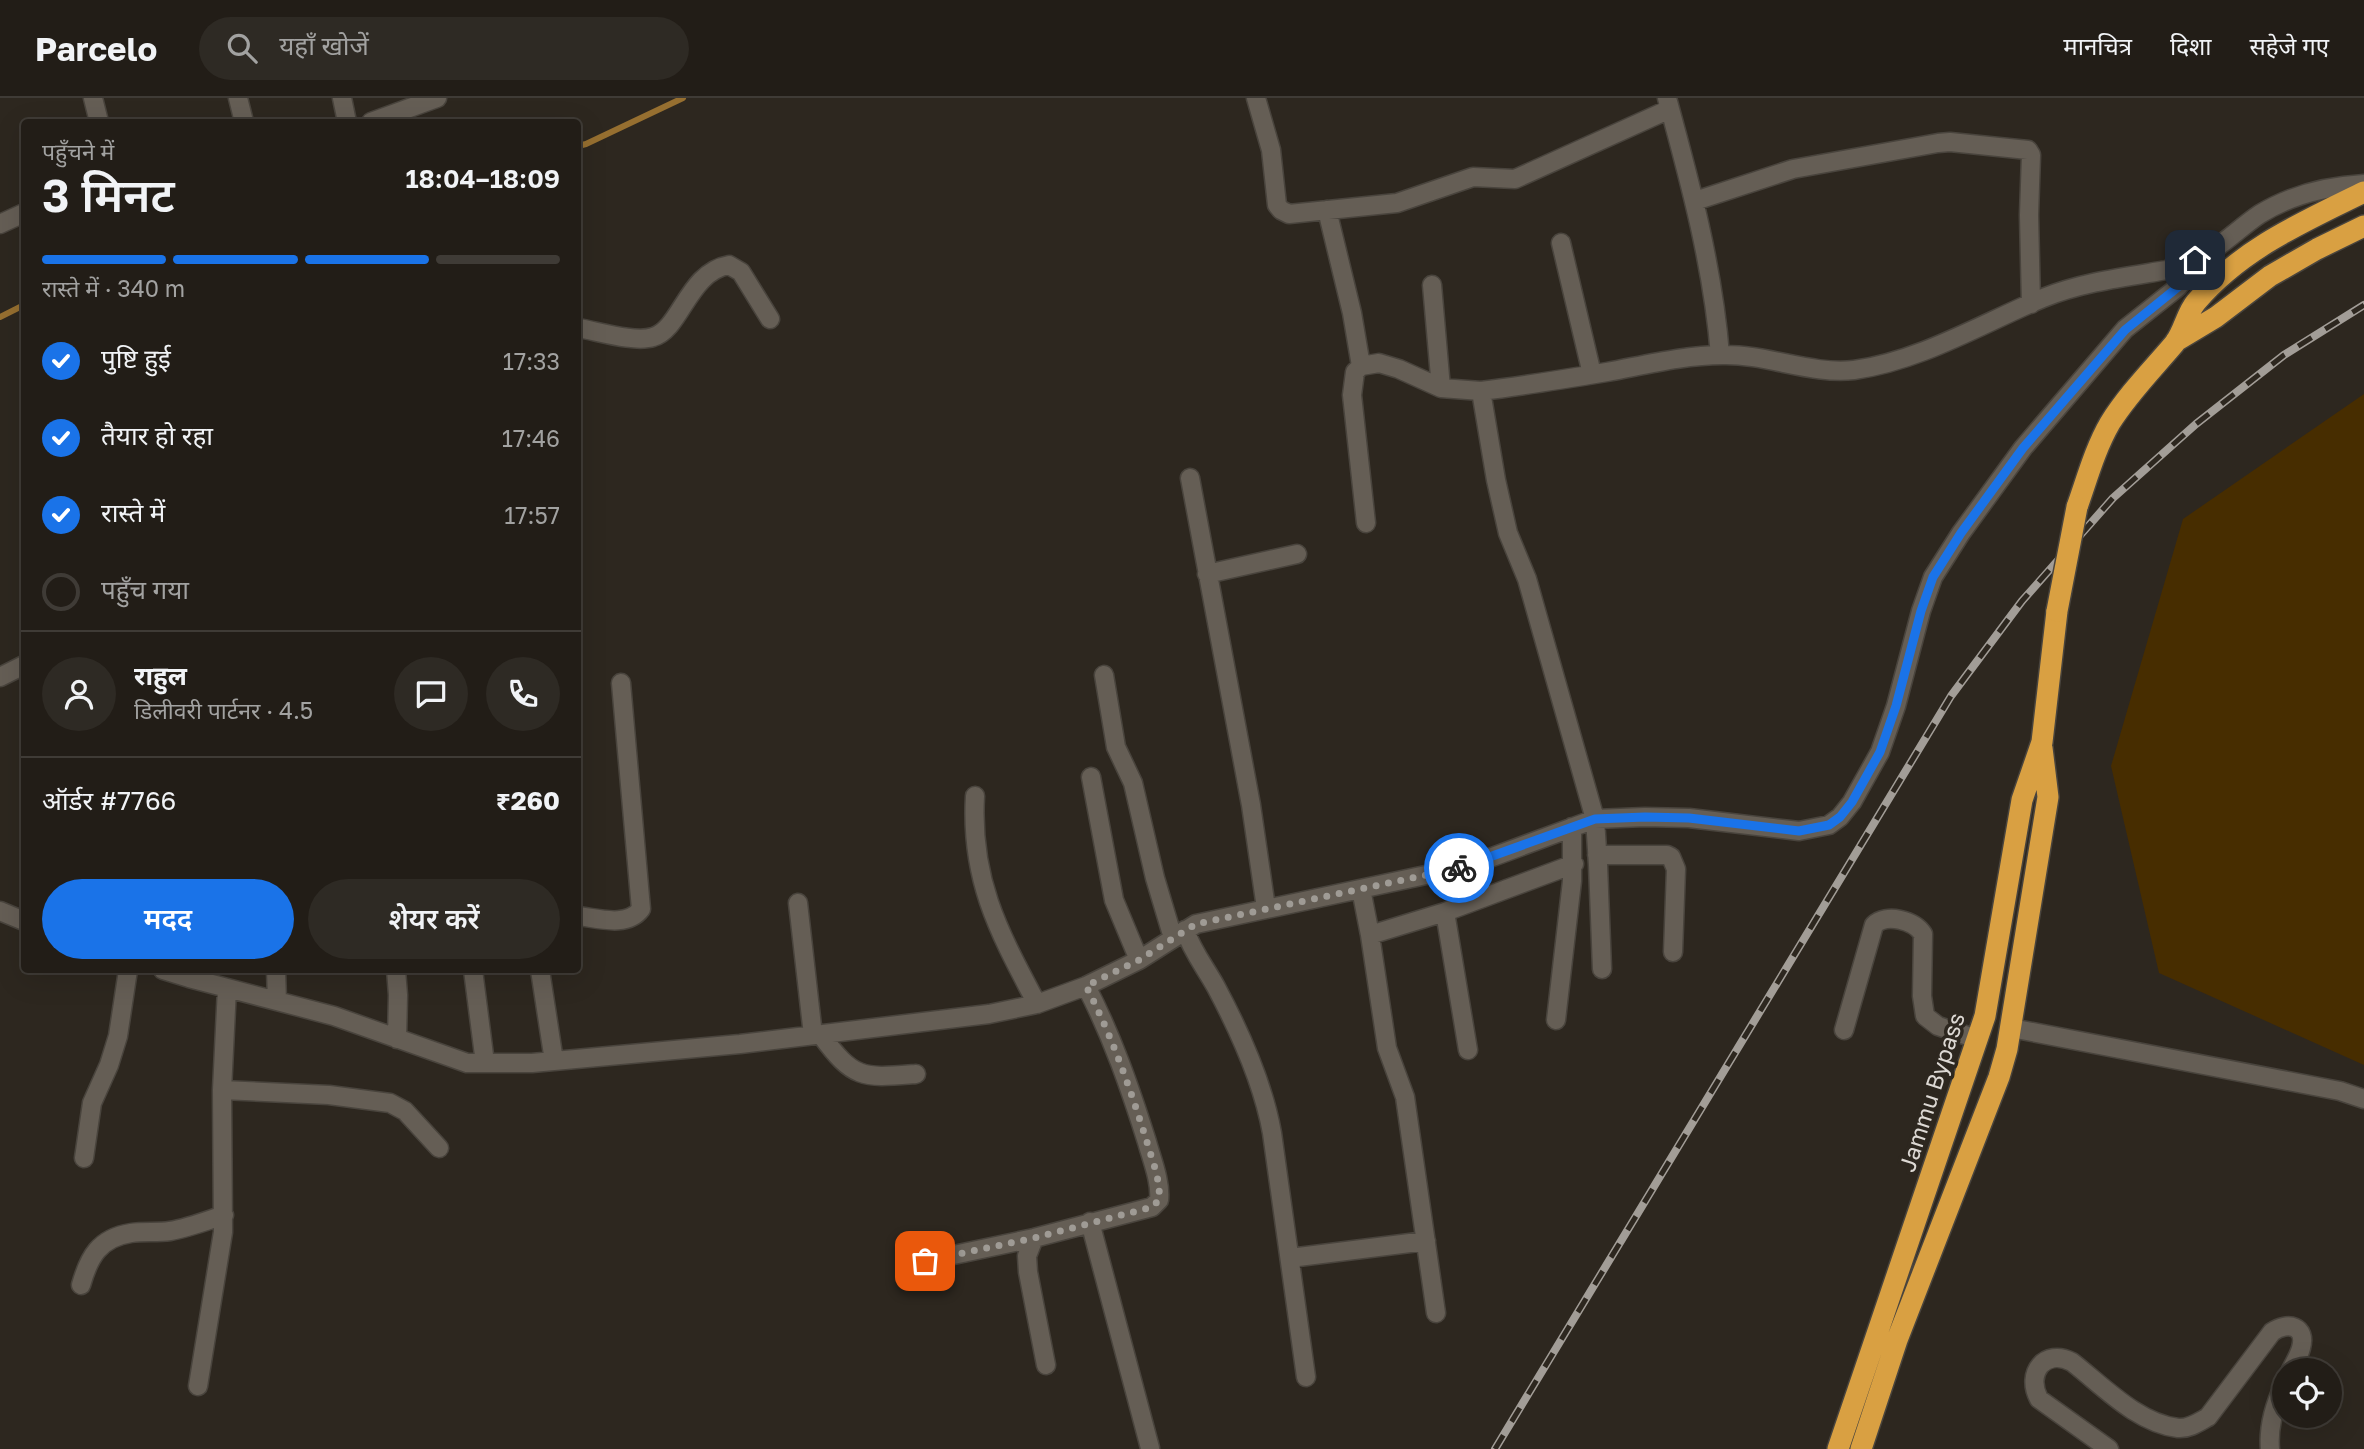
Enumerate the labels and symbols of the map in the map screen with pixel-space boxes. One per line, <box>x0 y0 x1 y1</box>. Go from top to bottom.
pin <box>2165 230 2225 290</box>
courier <box>1424 833 1494 903</box>
street label: Jammu Bypass <box>1892 1009 1970 1175</box>
pin <box>895 1231 955 1291</box>

